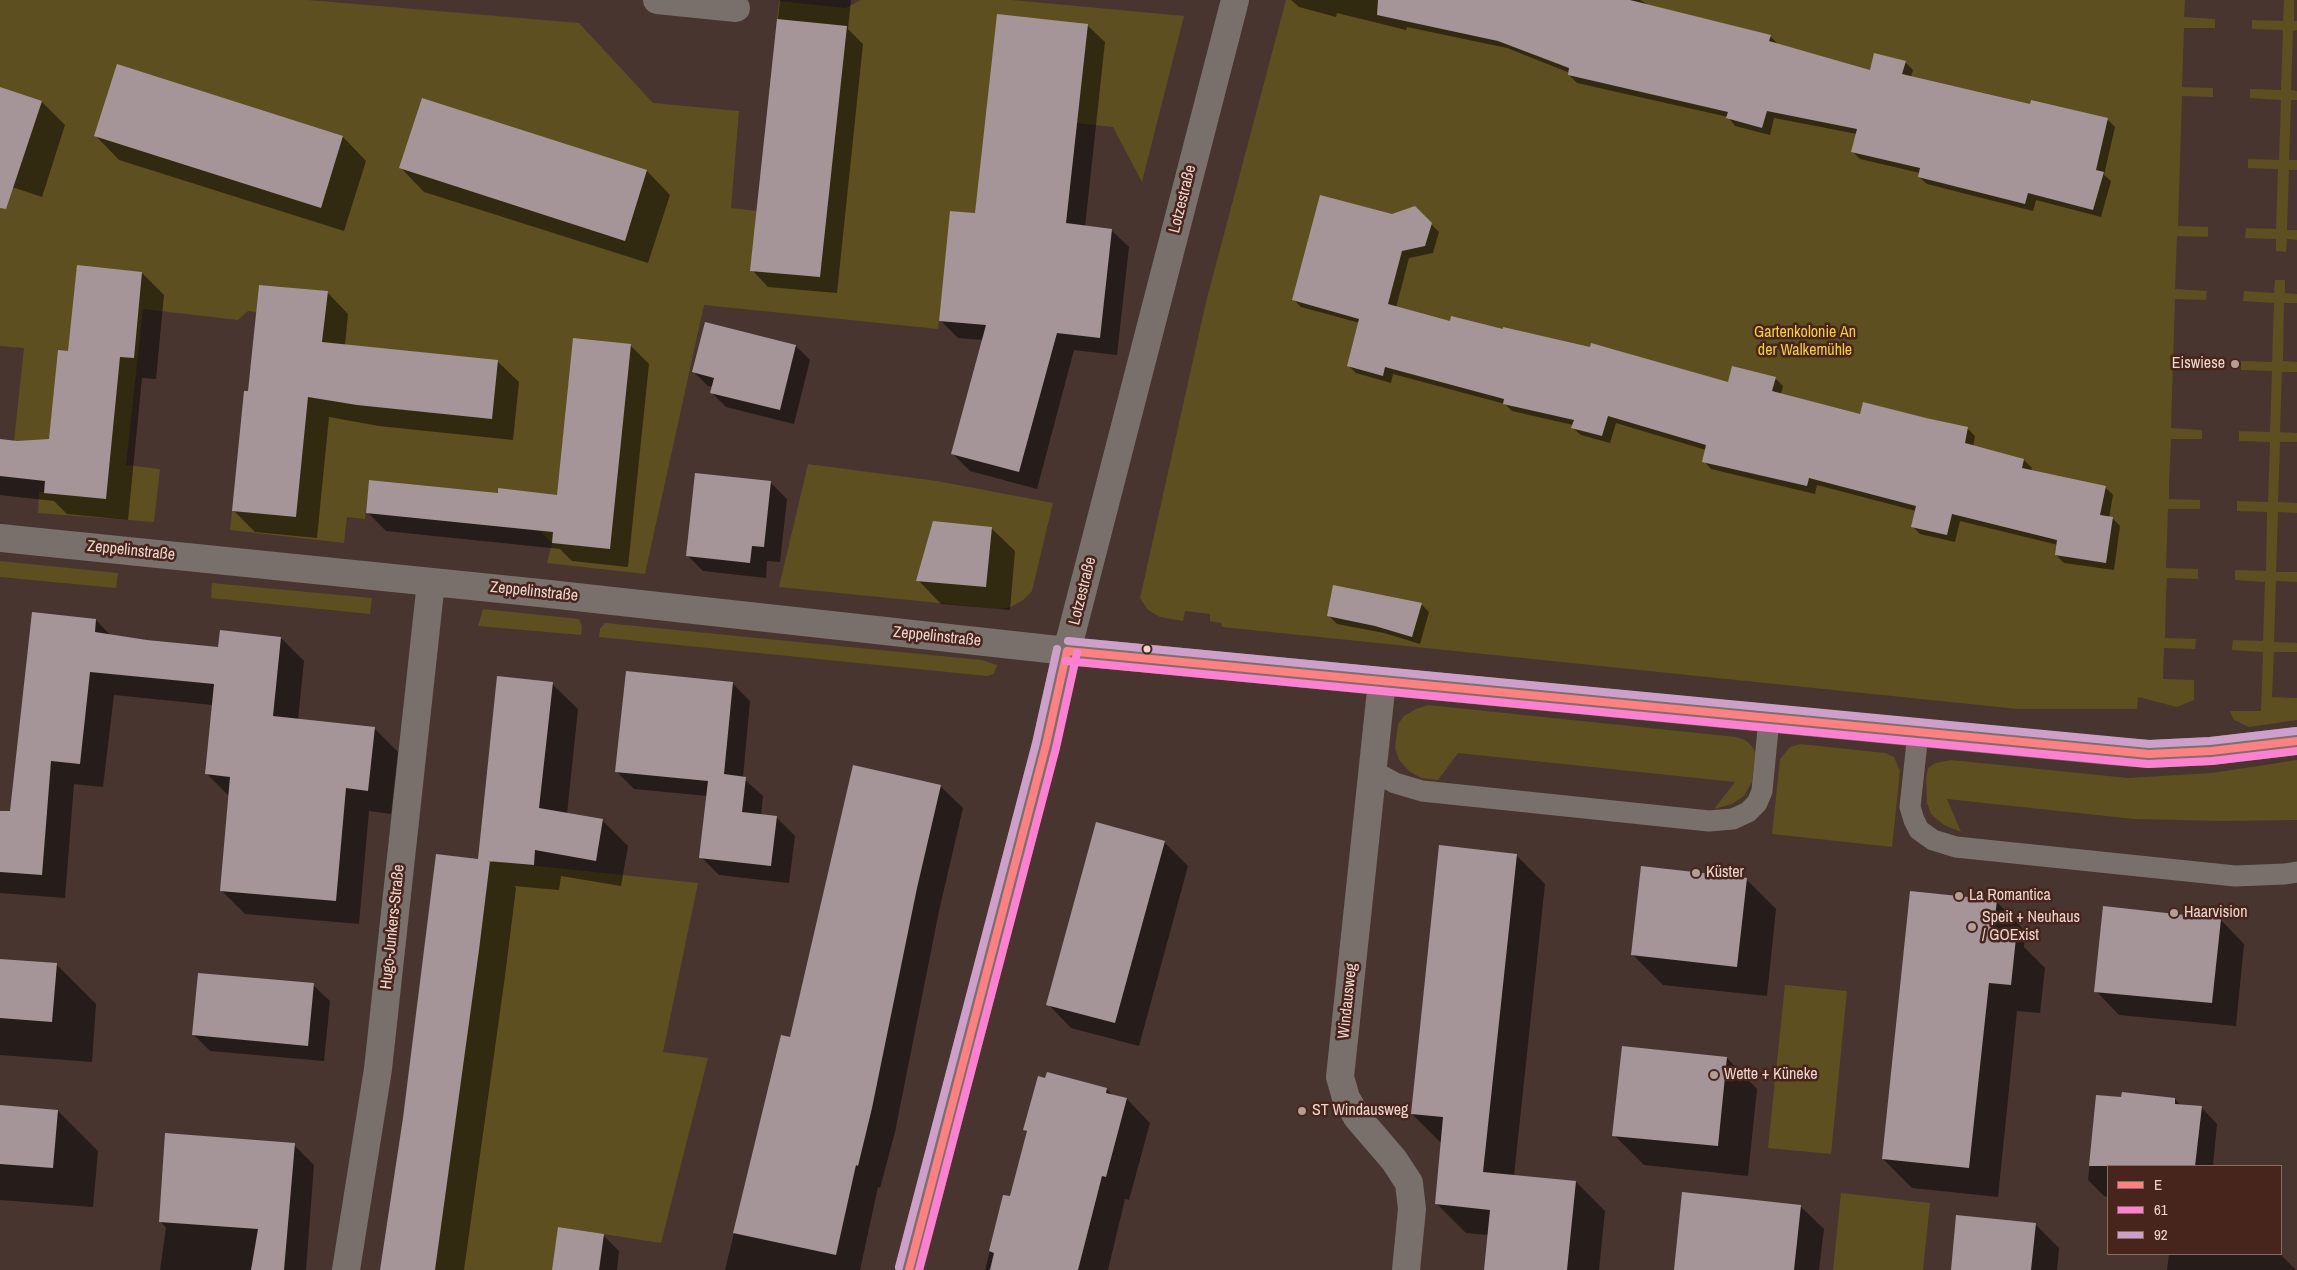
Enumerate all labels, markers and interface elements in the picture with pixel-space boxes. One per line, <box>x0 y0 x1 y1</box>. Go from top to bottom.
street label: Lotzestraße <box>1165 163 1201 235</box>
park label: Gartenkolonie An der Walkemühle <box>1754 323 1856 361</box>
place label: Eiswiese <box>2172 354 2225 374</box>
marker: Eiswiese <box>2229 358 2241 370</box>
street label: Zeppelinstraße <box>86 537 176 565</box>
street label: Lotzestraße <box>1065 555 1101 627</box>
street label: Zeppelinstraße <box>489 578 579 606</box>
street label: Zeppelinstraße <box>892 623 982 651</box>
unlabelled marker <box>1142 644 1152 654</box>
place label: Küster <box>1706 863 1744 883</box>
street label: Hugo-Junkers-Straße <box>377 864 409 990</box>
marker: Küster <box>1690 867 1702 879</box>
place label: La Romantica <box>1969 886 2051 906</box>
marker: La Romantica <box>1953 890 1965 902</box>
place label: Haarvision <box>2184 903 2247 923</box>
marker: Haarvision <box>2168 907 2180 919</box>
place label: Speit + Neuhaus / GOExist <box>1982 908 2080 946</box>
marker: Speit + Neuhaus / GOExist <box>1966 921 1978 933</box>
street label: Windausweg <box>1334 962 1362 1040</box>
place label: Wette + Küneke <box>1724 1065 1818 1085</box>
marker: Wette + Küneke <box>1708 1069 1720 1081</box>
place label: ST Windausweg <box>1312 1101 1408 1121</box>
marker: ST Windausweg <box>1296 1105 1308 1117</box>
legend <box>2107 1165 2282 1255</box>
text: E <box>2154 1174 2162 1195</box>
text: 61 <box>2154 1199 2168 1220</box>
text: 92 <box>2154 1224 2168 1245</box>

